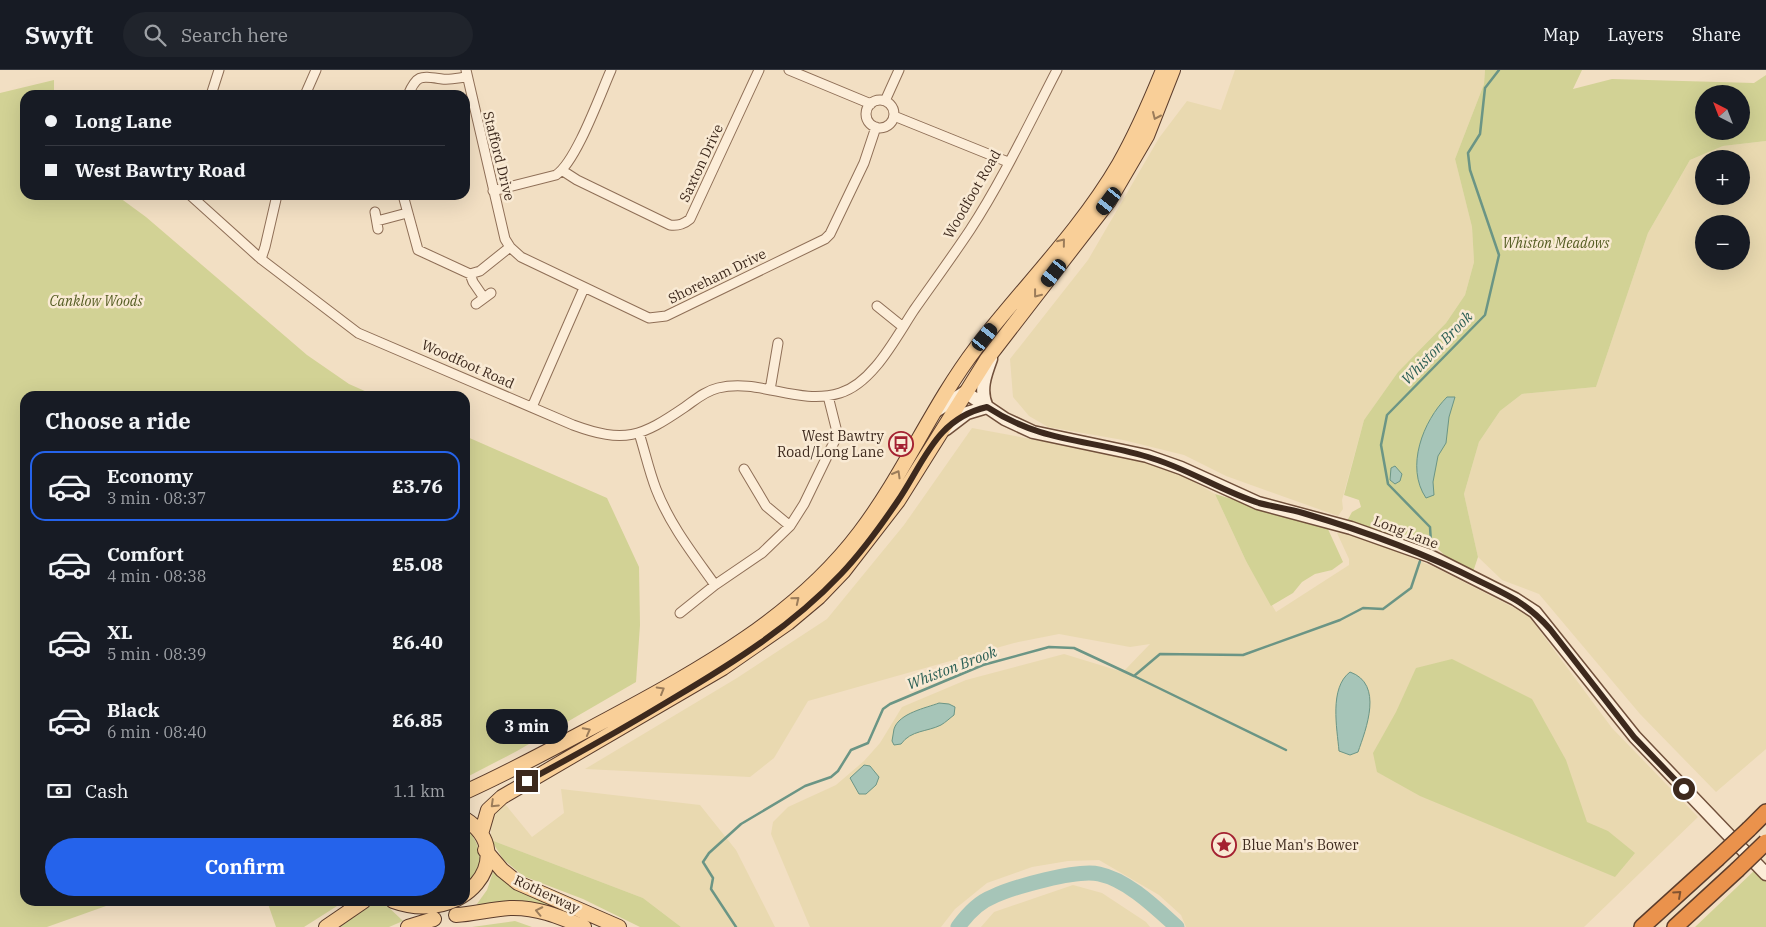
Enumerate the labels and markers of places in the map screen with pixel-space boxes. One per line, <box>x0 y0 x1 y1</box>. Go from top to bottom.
place label: West Bawtry Road/Long Lane <box>777 427 885 461</box>
bus stop icon: West Bawtry Road/Long Lane <box>888 431 914 457</box>
place icon: Blue Man's Bower <box>1211 832 1237 858</box>
place label: Blue Man's Bower <box>1242 836 1359 854</box>

